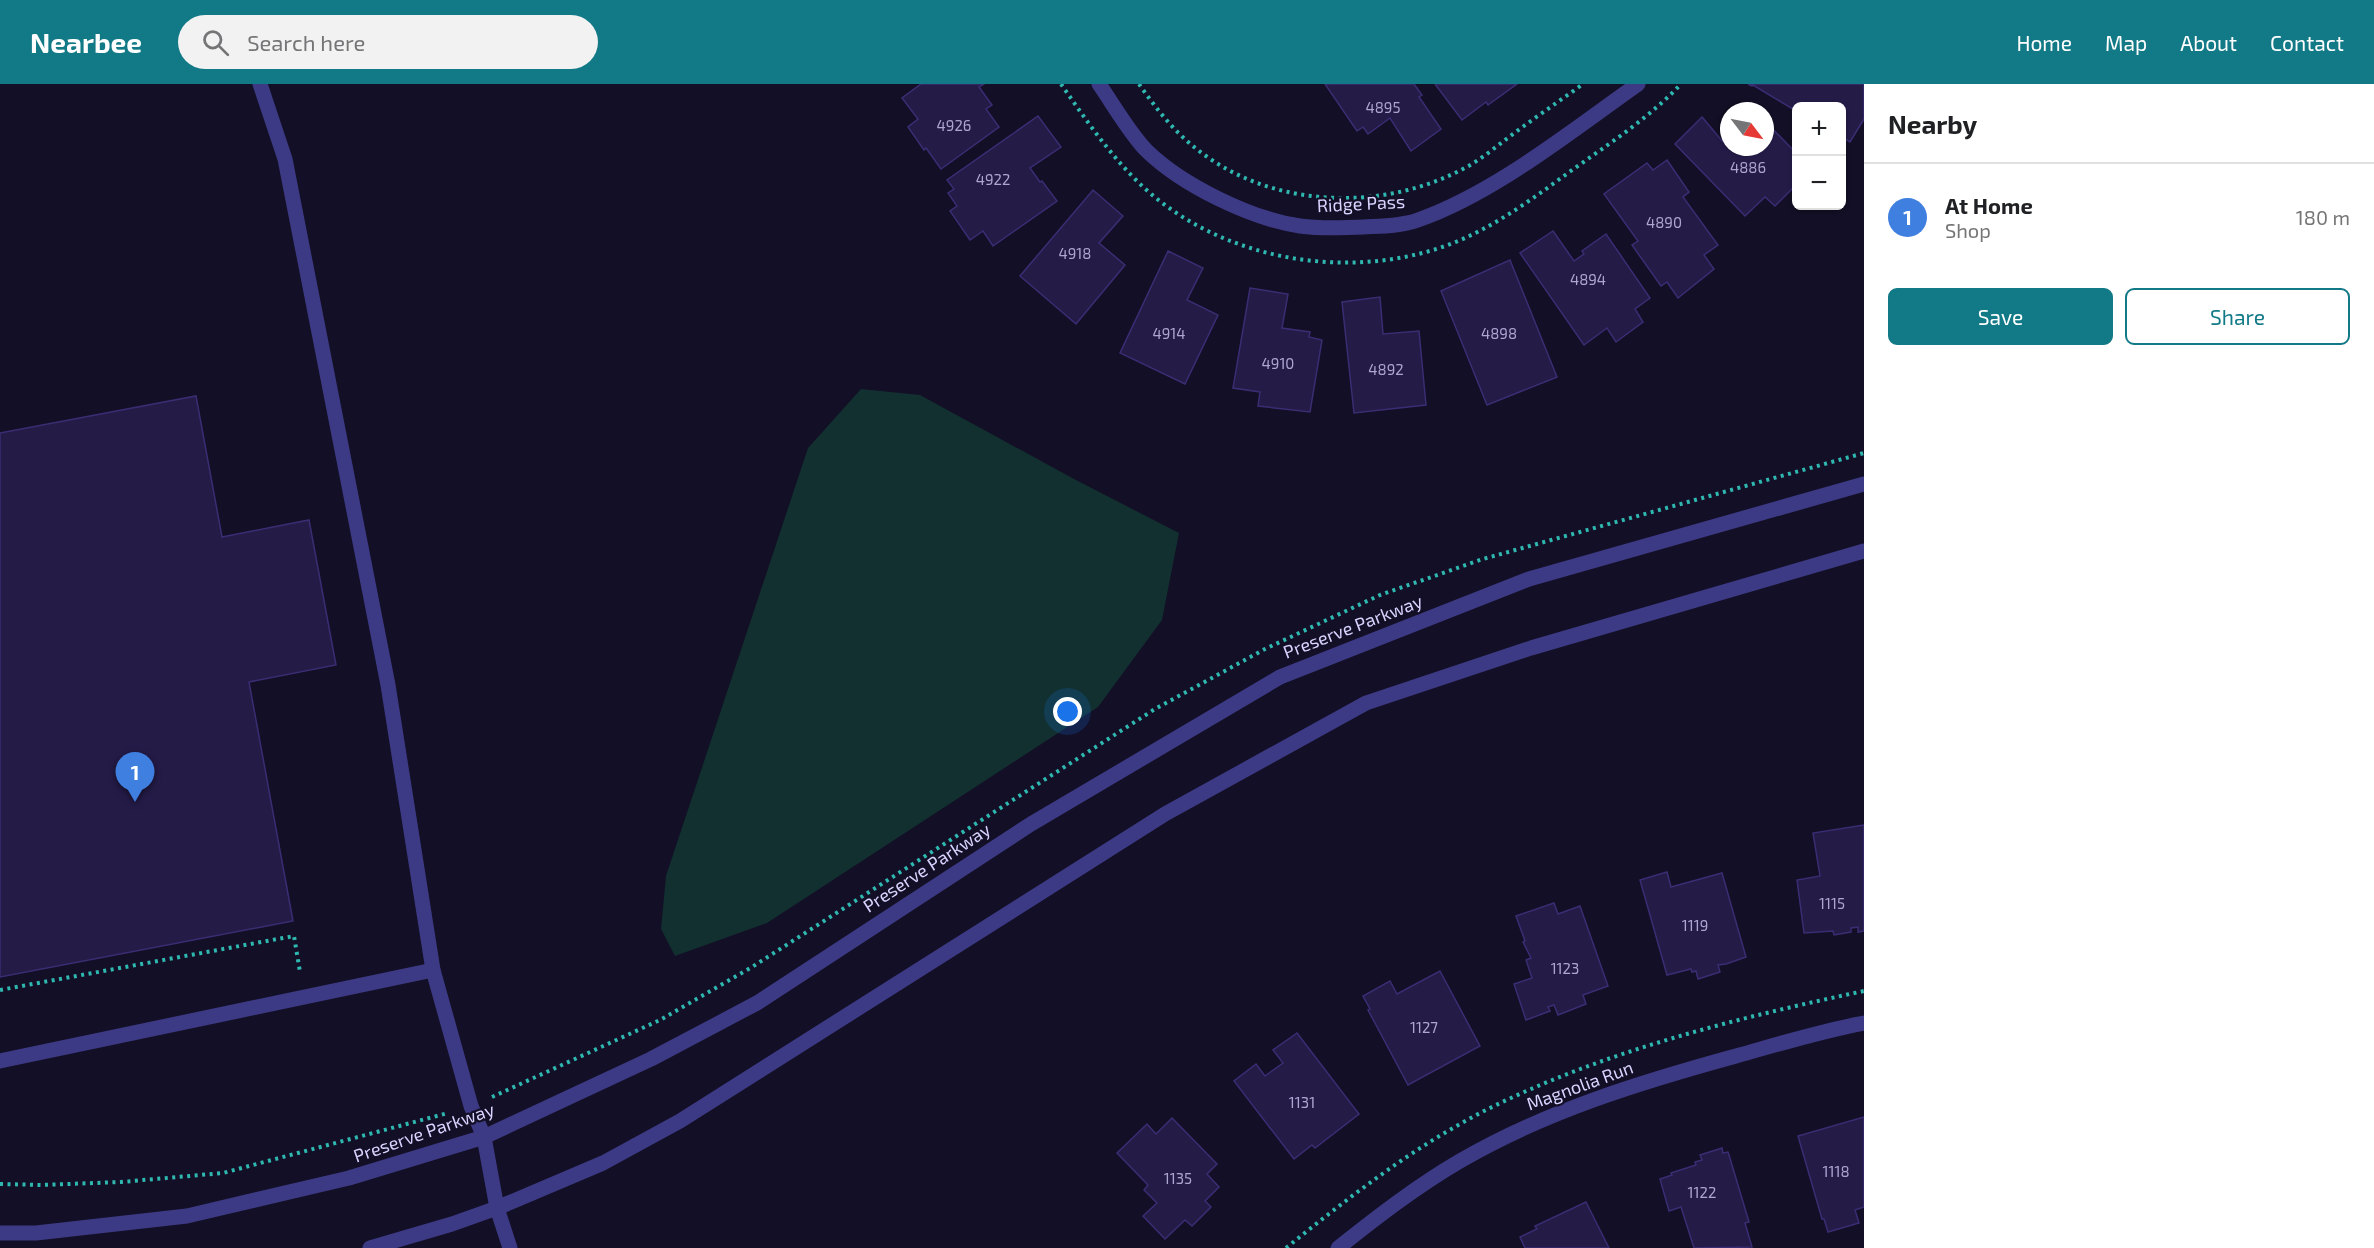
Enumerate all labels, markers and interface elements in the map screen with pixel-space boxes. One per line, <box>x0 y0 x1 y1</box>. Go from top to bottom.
search box <box>178 15 598 69</box>
text: Nearbee <box>30 25 142 59</box>
icon: search <box>199 26 232 59</box>
text: Search here <box>247 29 365 55</box>
text: Home <box>2016 30 2072 55</box>
text: Map <box>2105 30 2147 55</box>
text: About <box>2180 30 2237 55</box>
text: Contact <box>2270 30 2344 55</box>
house number: 4895 <box>1366 98 1400 116</box>
north arrow <box>1720 102 1774 156</box>
map controls <box>1792 102 1846 210</box>
button: + <box>1792 102 1846 156</box>
text: Nearby <box>1888 108 1977 139</box>
house number: 4926 <box>937 116 971 134</box>
button: − <box>1792 156 1846 210</box>
house number: 4886 <box>1730 158 1766 176</box>
house number: 4922 <box>976 170 1010 188</box>
street label: Ridge Pass <box>1316 190 1406 216</box>
text: At Home <box>1945 192 2033 218</box>
text: 1 <box>1903 205 1912 229</box>
text: 180 m <box>2296 205 2350 229</box>
house number: 4890 <box>1646 213 1682 231</box>
text: Shop <box>1945 218 1991 242</box>
house number: 4918 <box>1059 244 1091 262</box>
house number: 4894 <box>1570 270 1606 288</box>
button: Save <box>1888 288 2113 345</box>
button: Share <box>2125 288 2350 345</box>
house number: 4914 <box>1152 324 1186 342</box>
house number: 4898 <box>1481 324 1517 342</box>
house number: 4910 <box>1262 354 1294 372</box>
house number: 4892 <box>1368 360 1404 378</box>
street label: Preserve Parkway <box>1280 589 1426 663</box>
your location <box>1053 697 1082 726</box>
pin: 1 <box>116 752 154 802</box>
street label: Preserve Parkway <box>859 818 995 917</box>
house number: 1115 <box>1819 894 1845 912</box>
house number: 1119 <box>1682 916 1708 934</box>
house number: 1123 <box>1551 959 1579 977</box>
house number: 1127 <box>1410 1018 1438 1036</box>
street label: Magnolia Run <box>1523 1056 1636 1115</box>
house number: 1131 <box>1289 1093 1315 1111</box>
street label: Preserve Parkway <box>350 1098 497 1166</box>
house number: 1118 <box>1822 1162 1850 1180</box>
house number: 1135 <box>1164 1169 1192 1187</box>
house number: 1122 <box>1688 1183 1716 1201</box>

